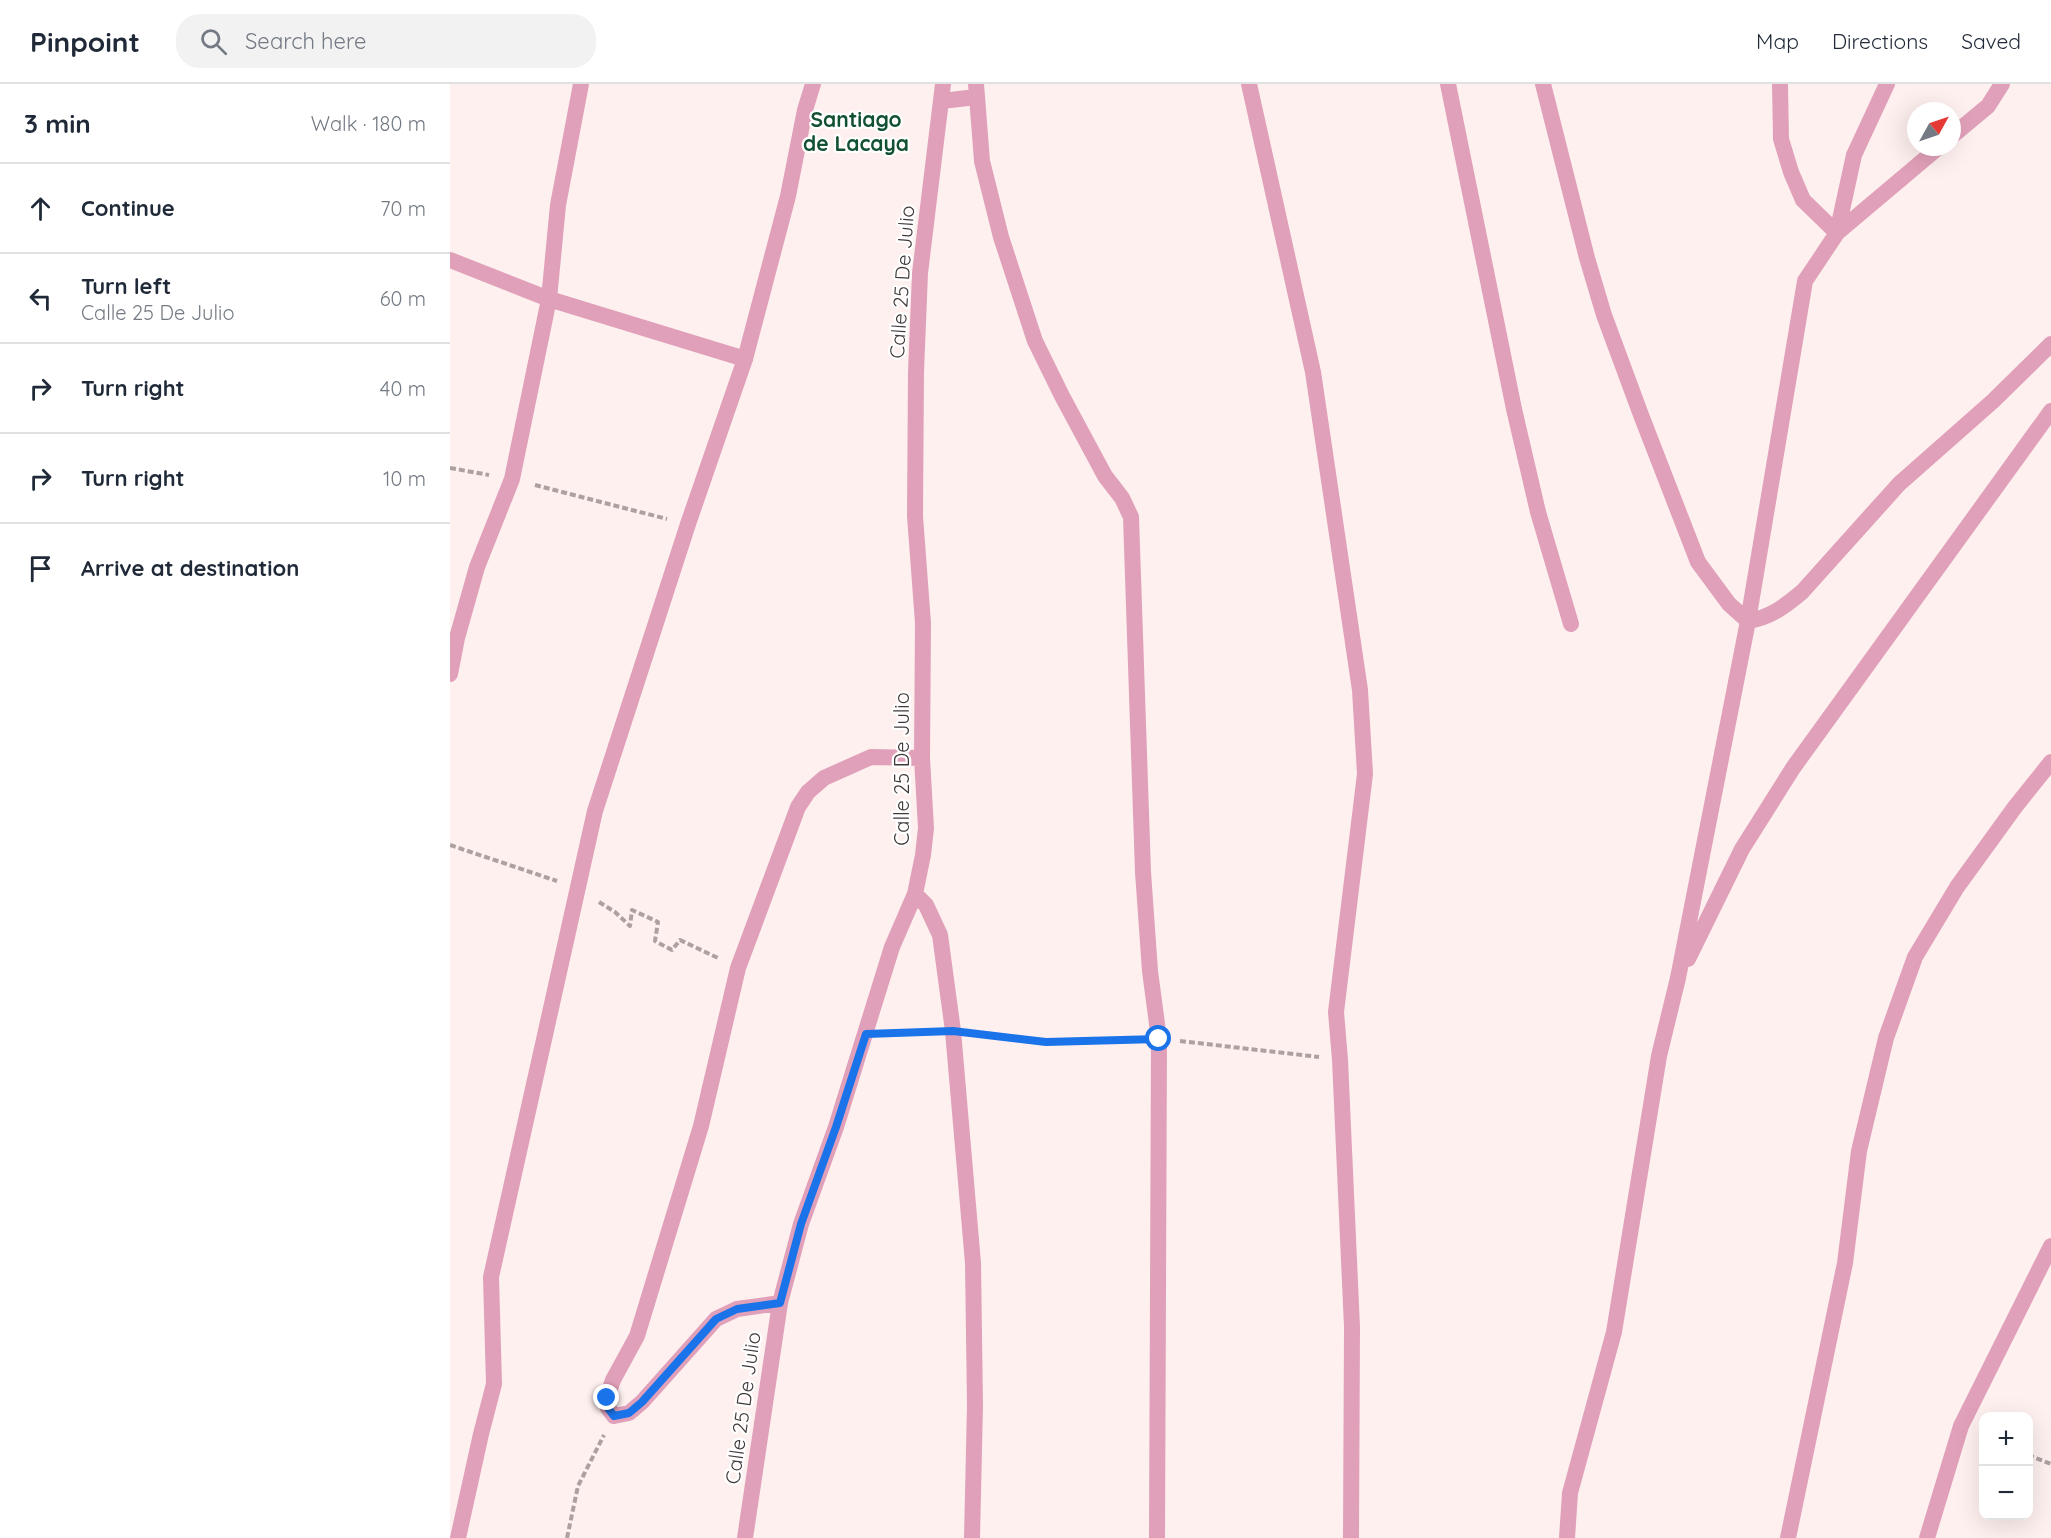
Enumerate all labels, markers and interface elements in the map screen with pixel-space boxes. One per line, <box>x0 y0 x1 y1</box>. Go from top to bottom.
search box <box>176 14 596 68</box>
text: Pinpoint <box>30 24 140 59</box>
icon: search <box>197 25 230 58</box>
text: Search here <box>245 27 366 55</box>
text: Map <box>1756 28 1799 54</box>
text: Directions <box>1832 28 1928 54</box>
text: Saved <box>1961 28 2021 54</box>
north arrow <box>1907 102 1961 156</box>
district label: Santiago de Lacaya <box>803 106 909 156</box>
text: 3 min <box>24 107 91 140</box>
text: Walk · 180 m <box>311 111 426 136</box>
icon: ahead <box>24 192 57 225</box>
text: Continue <box>81 194 175 222</box>
text: 70 m <box>380 196 426 221</box>
street label: Calle 25 De Julio <box>884 205 919 359</box>
text: Turn left <box>81 272 171 300</box>
icon: left <box>24 282 57 315</box>
text: 60 m <box>380 286 426 311</box>
text: Calle 25 De Julio <box>81 300 234 325</box>
icon: right <box>24 372 57 405</box>
text: Turn right <box>81 374 185 402</box>
text: 40 m <box>380 376 426 401</box>
icon: right <box>24 462 57 495</box>
text: Turn right <box>81 464 185 492</box>
text: 10 m <box>383 466 426 491</box>
icon: arrive <box>24 552 57 585</box>
text: Arrive at destination <box>81 554 299 582</box>
street label: Calle 25 De Julio <box>889 692 914 846</box>
route start <box>1145 1025 1171 1051</box>
street label: Calle 25 De Julio <box>719 1330 766 1486</box>
route end <box>593 1384 619 1410</box>
map controls <box>1979 1412 2033 1520</box>
button: + <box>1979 1412 2033 1466</box>
button: − <box>1979 1466 2033 1520</box>

